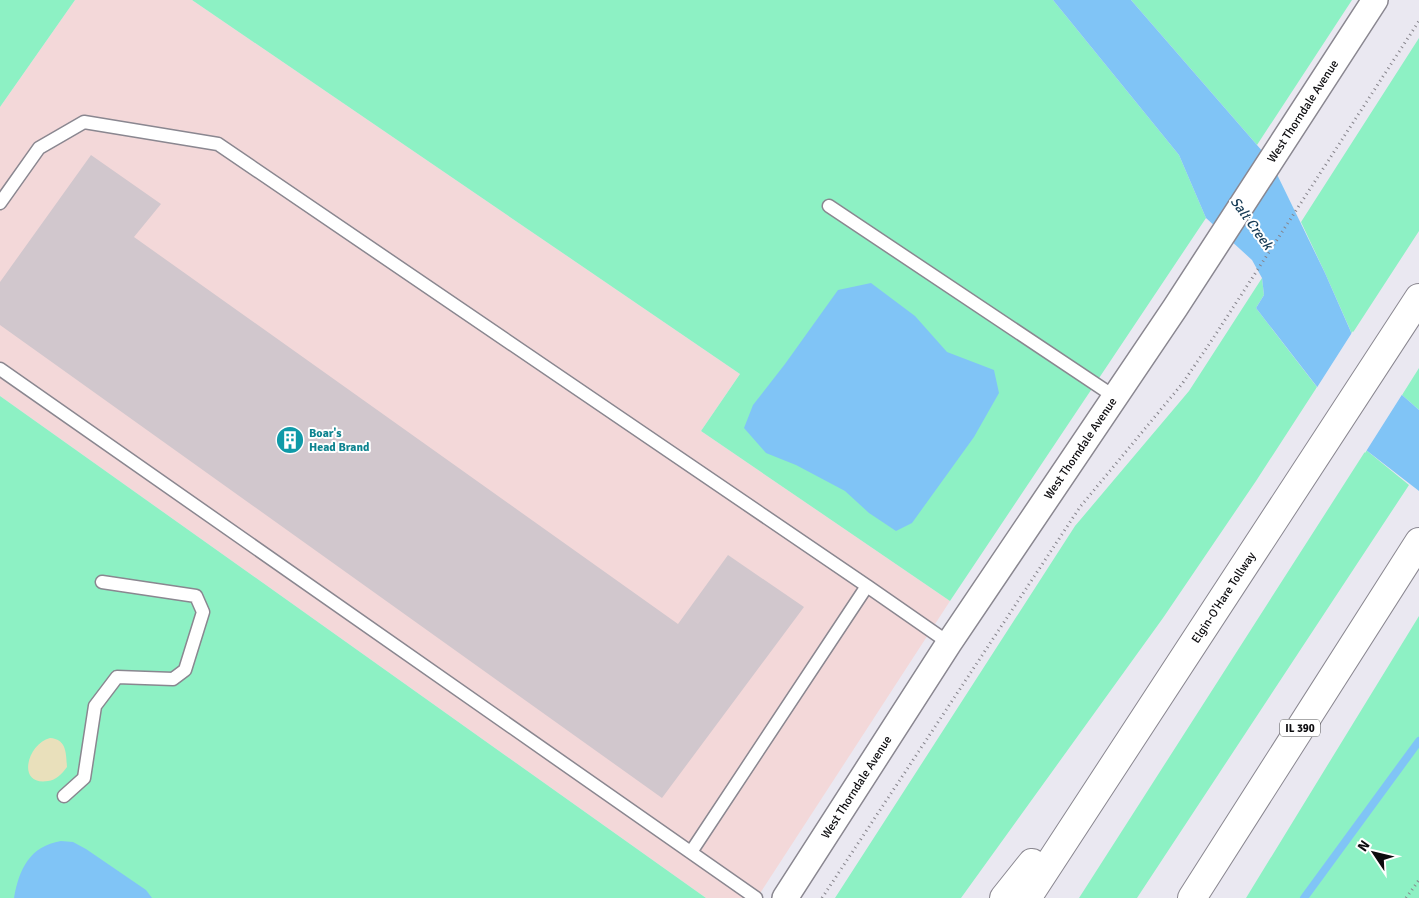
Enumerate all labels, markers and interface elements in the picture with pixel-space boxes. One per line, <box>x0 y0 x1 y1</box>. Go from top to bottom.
street label: West Thorndale Avenue <box>1264 57 1342 166</box>
water label: Salt Creek <box>1227 194 1278 255</box>
street label: West Thorndale Avenue <box>1041 395 1120 502</box>
building icon: Boar's Head Brand <box>275 425 305 455</box>
place label: Boar's Head Brand <box>309 426 370 455</box>
street label: Elgin-O'Hare Tollway <box>1188 549 1259 646</box>
road number: IL 390 <box>1280 720 1320 736</box>
street label: West Thorndale Avenue <box>818 733 895 842</box>
north arrow <box>1349 828 1399 878</box>
text: N <box>1354 837 1374 855</box>

